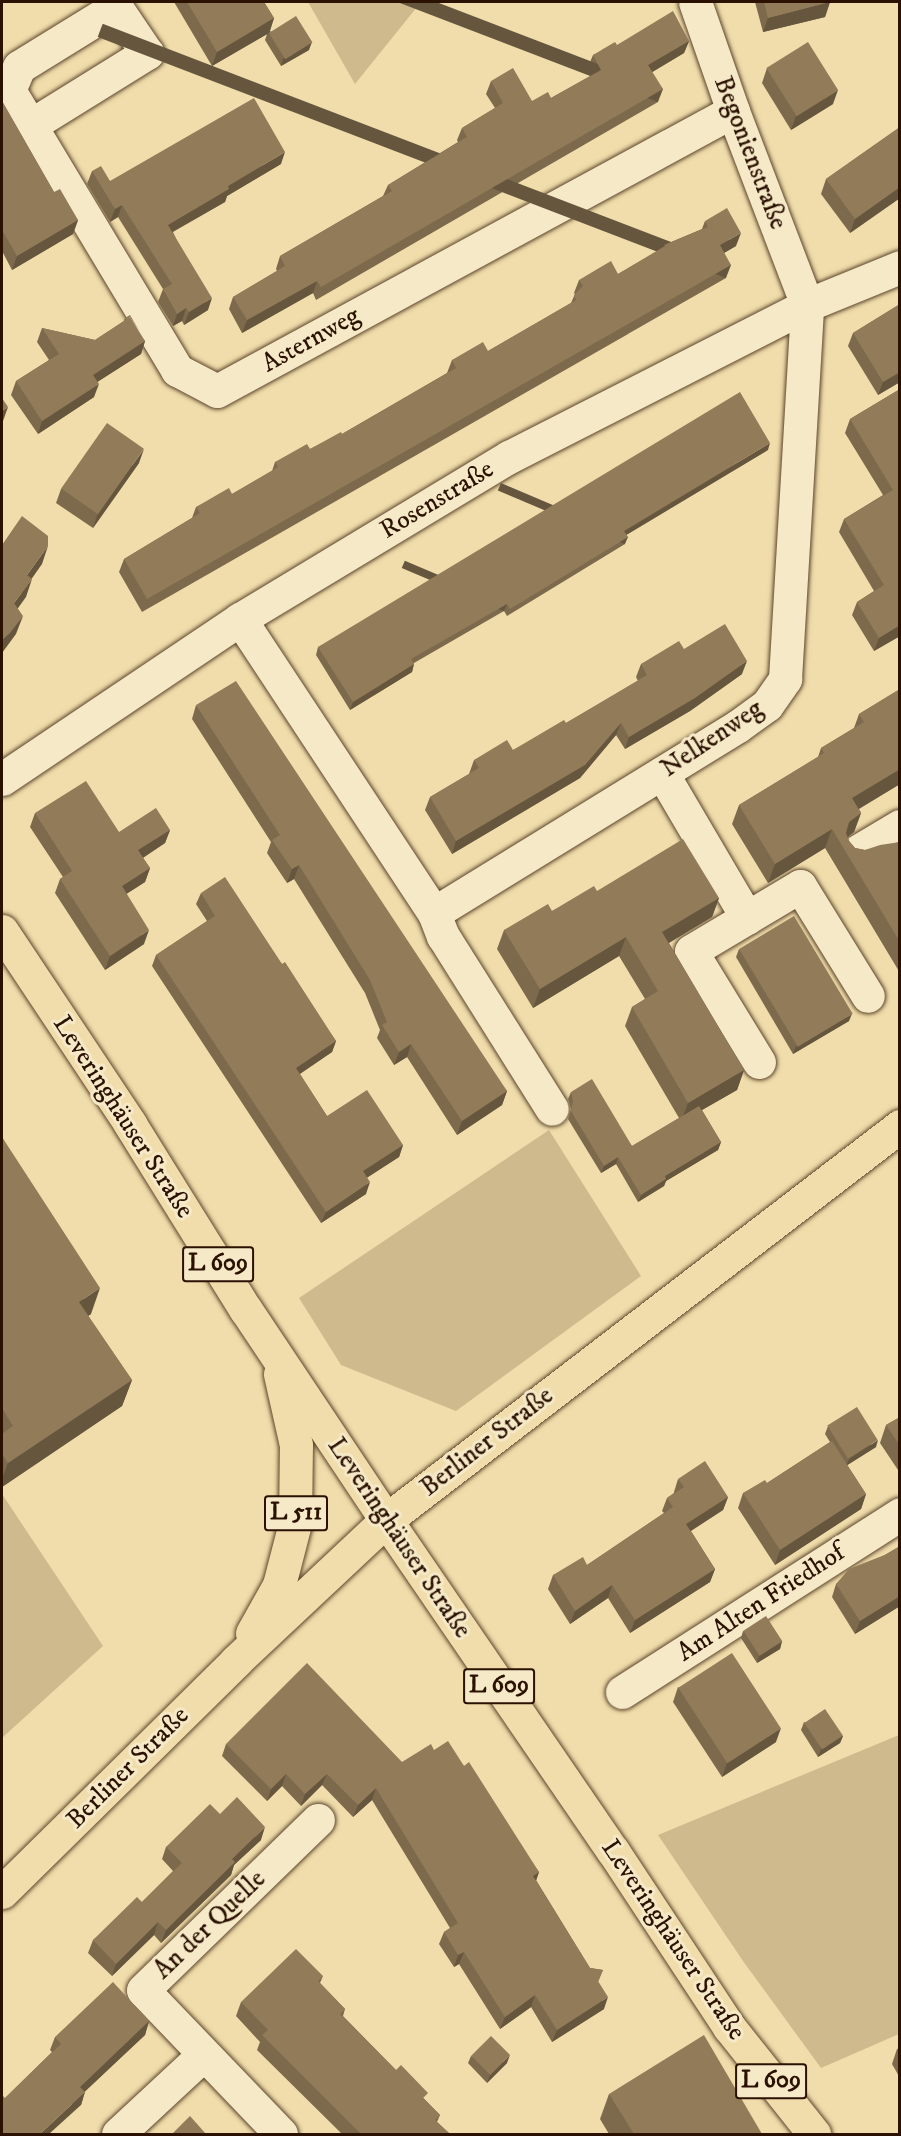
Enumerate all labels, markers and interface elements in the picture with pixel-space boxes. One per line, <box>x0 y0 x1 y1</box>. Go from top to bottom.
street label: Begonienstraße <box>707 72 793 234</box>
street label: Asternweg <box>256 300 366 380</box>
street label: Rosenstraße <box>375 454 499 546</box>
street label: Nelkenweg <box>655 694 769 784</box>
street label: Leveringhäuser Straße <box>46 1010 200 1224</box>
road number: L 609 <box>182 1243 254 1285</box>
street label: Berliner Straße <box>414 1380 560 1504</box>
street label: Leveringhäuser Straße <box>320 1432 478 1644</box>
road number: L 511 <box>263 1492 329 1534</box>
street label: Am Alten Friedhof <box>671 1537 851 1669</box>
road number: L 609 <box>463 1665 535 1707</box>
street label: Berliner Straße <box>60 1700 196 1836</box>
street label: Leveringhäuser Straße <box>594 1834 752 2046</box>
street label: An der Quelle <box>148 1864 272 1986</box>
road number: L 609 <box>735 2060 807 2102</box>

